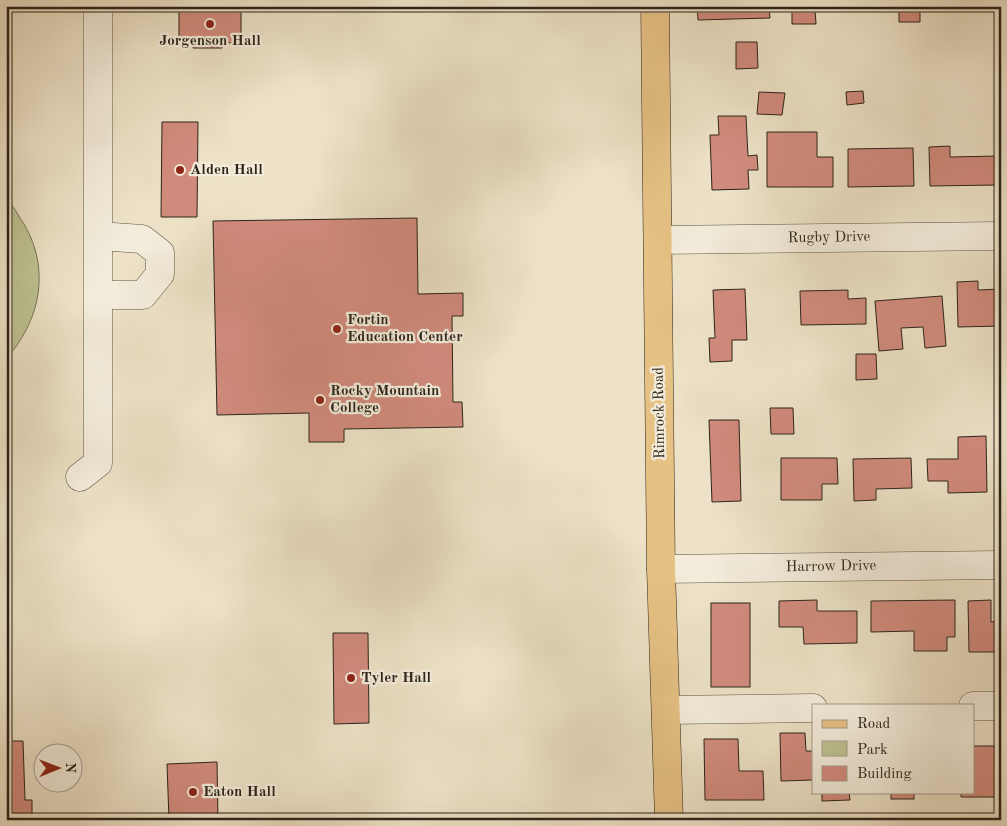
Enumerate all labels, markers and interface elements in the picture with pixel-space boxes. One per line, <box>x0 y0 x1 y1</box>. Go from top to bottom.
marker: Jorgenson Hall <box>204 18 216 30</box>
place label: Jorgenson Hall <box>159 34 261 49</box>
place label: Alden Hall <box>190 163 263 178</box>
marker: Alden Hall <box>174 164 186 176</box>
street label: Rugby Drive <box>788 230 871 246</box>
place label: Fortin Education Center <box>347 313 463 345</box>
marker: Fortin Education Center <box>331 323 343 335</box>
street label: Rimrock Road <box>652 367 668 459</box>
place label: Rocky Mountain College <box>330 384 439 416</box>
marker: Rocky Mountain College <box>314 394 326 406</box>
street label: Harrow Drive <box>786 559 877 575</box>
place label: Tyler Hall <box>361 671 432 686</box>
marker: Tyler Hall <box>345 672 357 684</box>
legend <box>812 704 974 794</box>
text: Road <box>857 717 891 732</box>
text: Park <box>857 743 888 758</box>
north arrow <box>32 744 82 794</box>
text: N <box>63 762 77 774</box>
text: Building <box>857 767 912 782</box>
place label: Eaton Hall <box>203 785 276 800</box>
marker: Eaton Hall <box>187 786 199 798</box>

